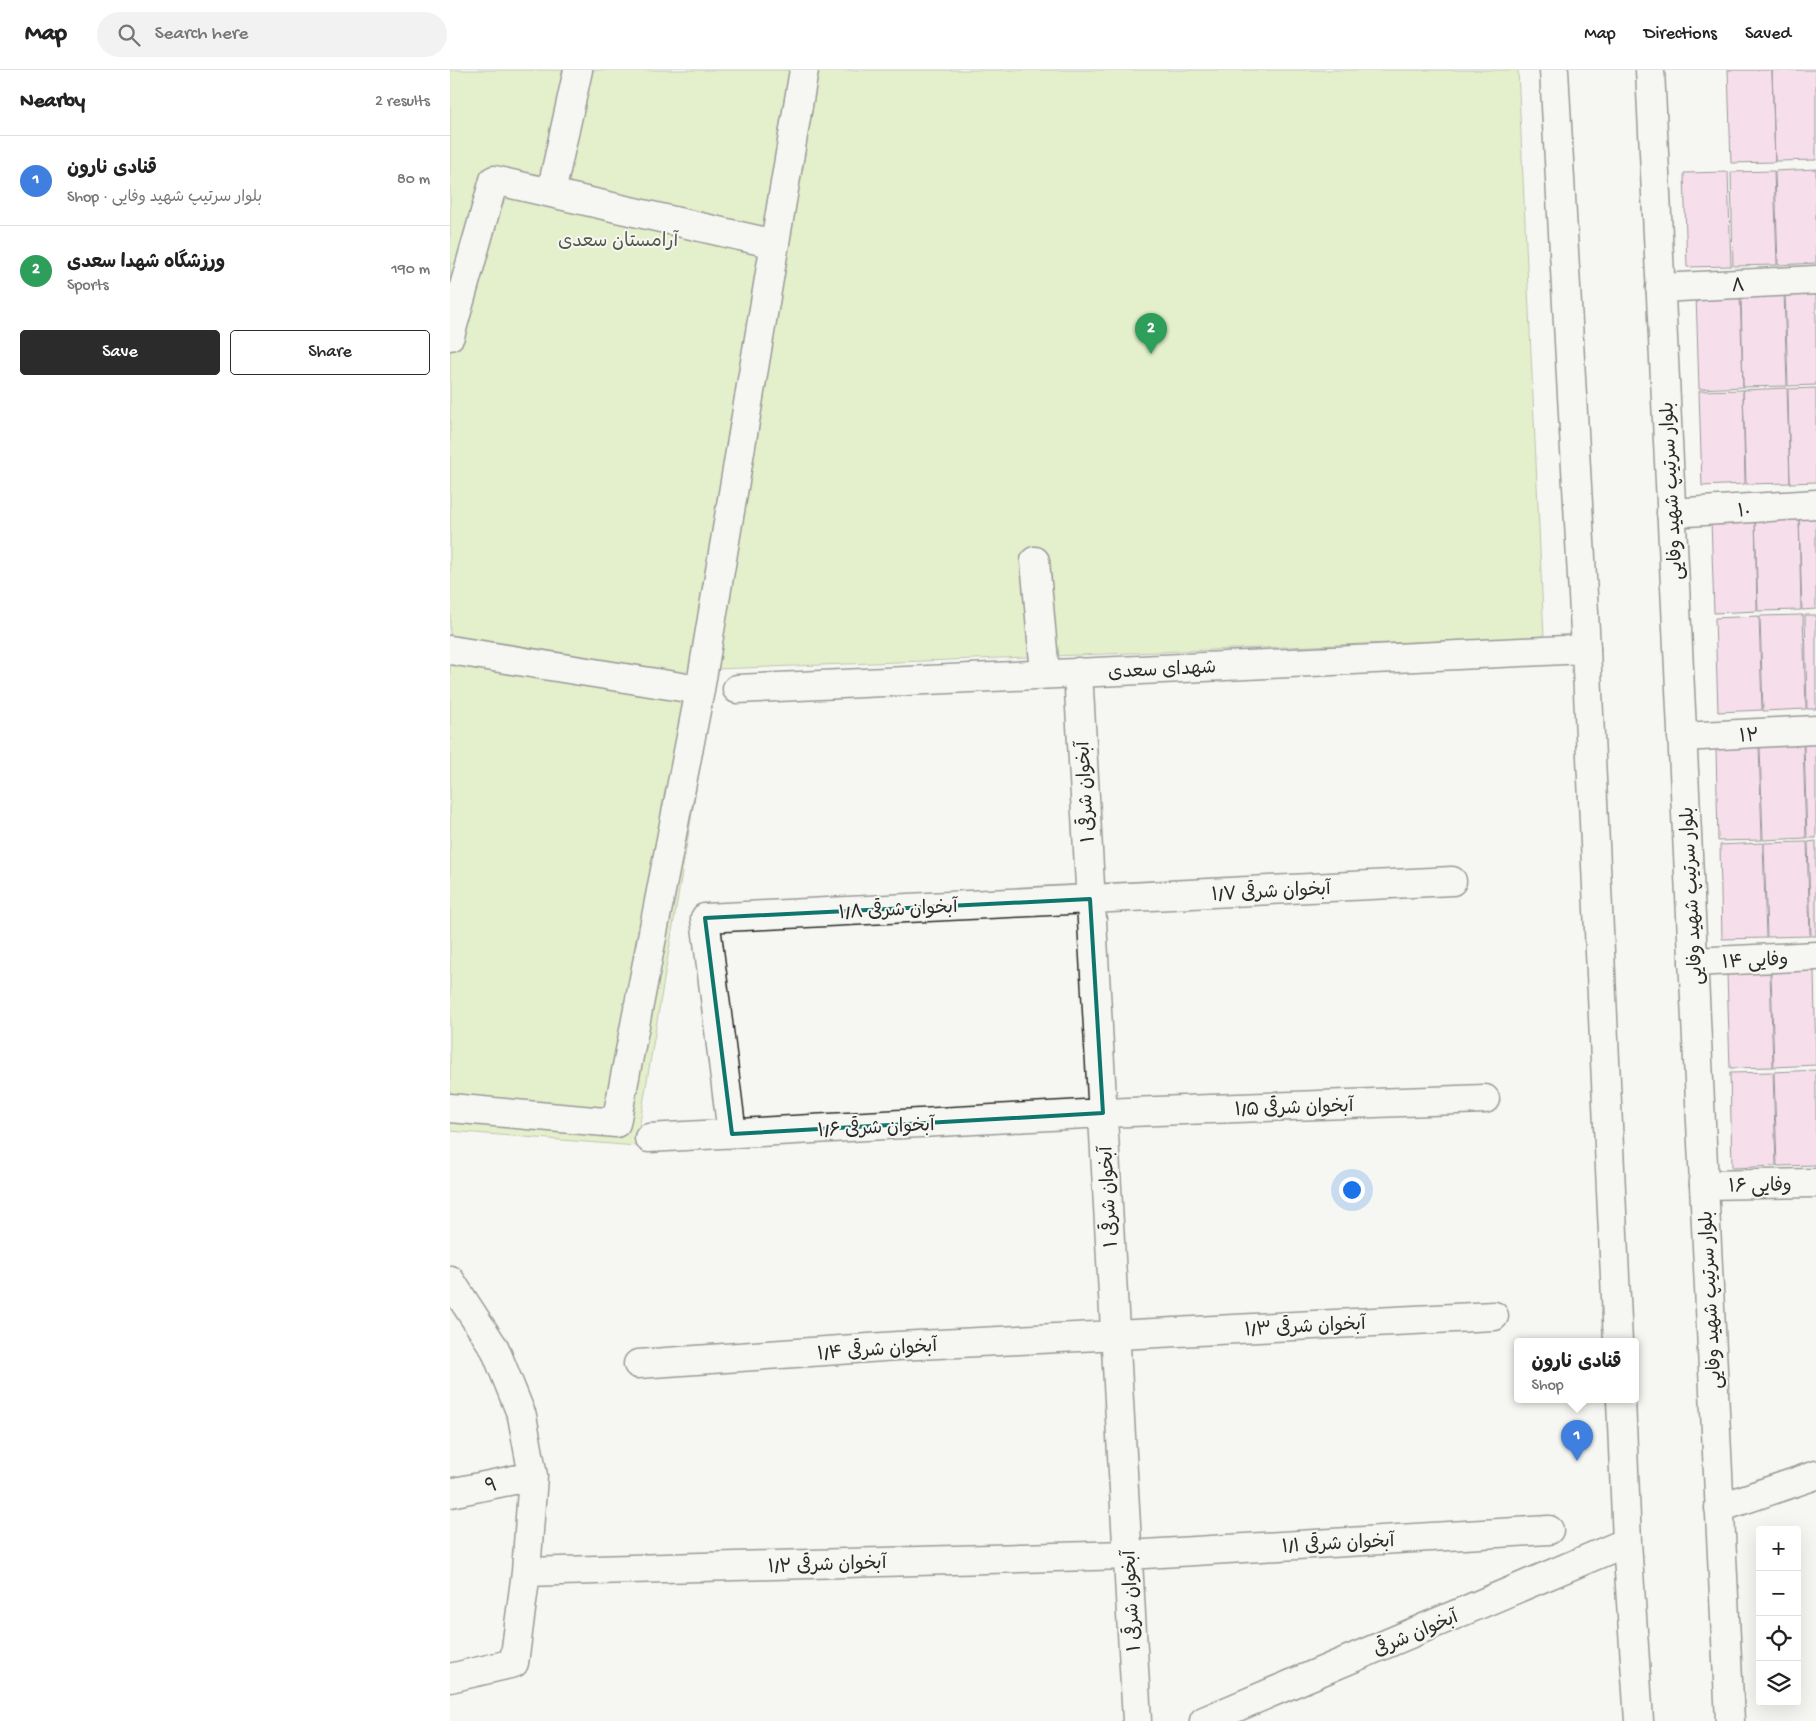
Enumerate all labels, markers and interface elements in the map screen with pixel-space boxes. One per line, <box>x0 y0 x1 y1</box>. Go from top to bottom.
search box <box>97 12 447 57</box>
text: Map <box>25 20 67 49</box>
icon: search <box>115 21 143 49</box>
text: Search here <box>155 23 248 46</box>
text: Map <box>1584 24 1616 45</box>
text: Directions <box>1644 24 1717 45</box>
text: Saved <box>1745 24 1791 45</box>
text: Nearby <box>20 90 85 115</box>
text: 2 results <box>375 93 430 112</box>
text: قنادی نارون <box>67 158 157 181</box>
text: 1 <box>33 171 39 190</box>
text: 80 m <box>397 171 430 190</box>
text: Shop · بلوار سرتیپ شهید وفایی <box>67 189 262 208</box>
park label: آرامستان سعدی <box>558 229 679 254</box>
text: ورزشگاه شهدا سعدی <box>67 252 225 275</box>
text: 2 <box>32 261 40 280</box>
text: 190 m <box>391 261 430 280</box>
street label: ۸ <box>1731 276 1745 299</box>
text: Sports <box>67 277 109 296</box>
pin: 2 <box>1135 313 1167 354</box>
button: Save <box>20 330 220 375</box>
button: Share <box>230 330 430 375</box>
street label: بلوار سرتیپ شهید وفایی <box>1657 401 1690 581</box>
street label: ۱۰ <box>1737 501 1752 524</box>
street label: شهدای سعدی <box>1107 657 1217 686</box>
street label: ۱۲ <box>1739 725 1760 749</box>
street label: آبخوان شرقی ۱ <box>1069 739 1102 843</box>
street label: بلوار سرتیپ شهید وفایی <box>1677 806 1710 986</box>
street label: آبخوان شرقی ۱/۷ <box>1211 875 1333 908</box>
street label: آبخوان شرقی ۱/۸ <box>838 893 960 926</box>
street label: وفایی ۱۴ <box>1722 949 1789 976</box>
street label: آبخوان شرقی ۱/۵ <box>1234 1092 1355 1123</box>
street label: آبخوان شرقی ۱/۶ <box>817 1111 937 1144</box>
street label: آبخوان شرقی ۱ <box>1092 1144 1125 1248</box>
street label: وفایی ۱۶ <box>1728 1175 1792 1200</box>
your location <box>1339 1177 1365 1203</box>
street label: بلوار سرتیپ شهید وفایی <box>1696 1210 1729 1390</box>
street label: آبخوان شرقی ۱/۳ <box>1244 1310 1368 1343</box>
street label: آبخوان شرقی ۱/۴ <box>816 1332 939 1367</box>
popup <box>1514 1338 1639 1403</box>
text: قنادی نارون <box>1532 1352 1621 1375</box>
text: Shop <box>1532 1377 1564 1396</box>
pin: 1 <box>1561 1420 1593 1461</box>
street label: ۹ <box>483 1475 500 1500</box>
map controls <box>1756 1526 1801 1706</box>
button: + <box>1756 1526 1801 1571</box>
street label: آبخوان شرقی ۱/۱ <box>1281 1527 1396 1560</box>
street label: آبخوان شرقی ۱ <box>1115 1548 1148 1652</box>
street label: آبخوان شرقی ۱/۲ <box>767 1549 888 1580</box>
button: − <box>1756 1571 1801 1616</box>
street label: آبخوان شرقی <box>1369 1603 1463 1663</box>
button: locate <box>1756 1616 1801 1661</box>
button: layers <box>1756 1661 1801 1706</box>

